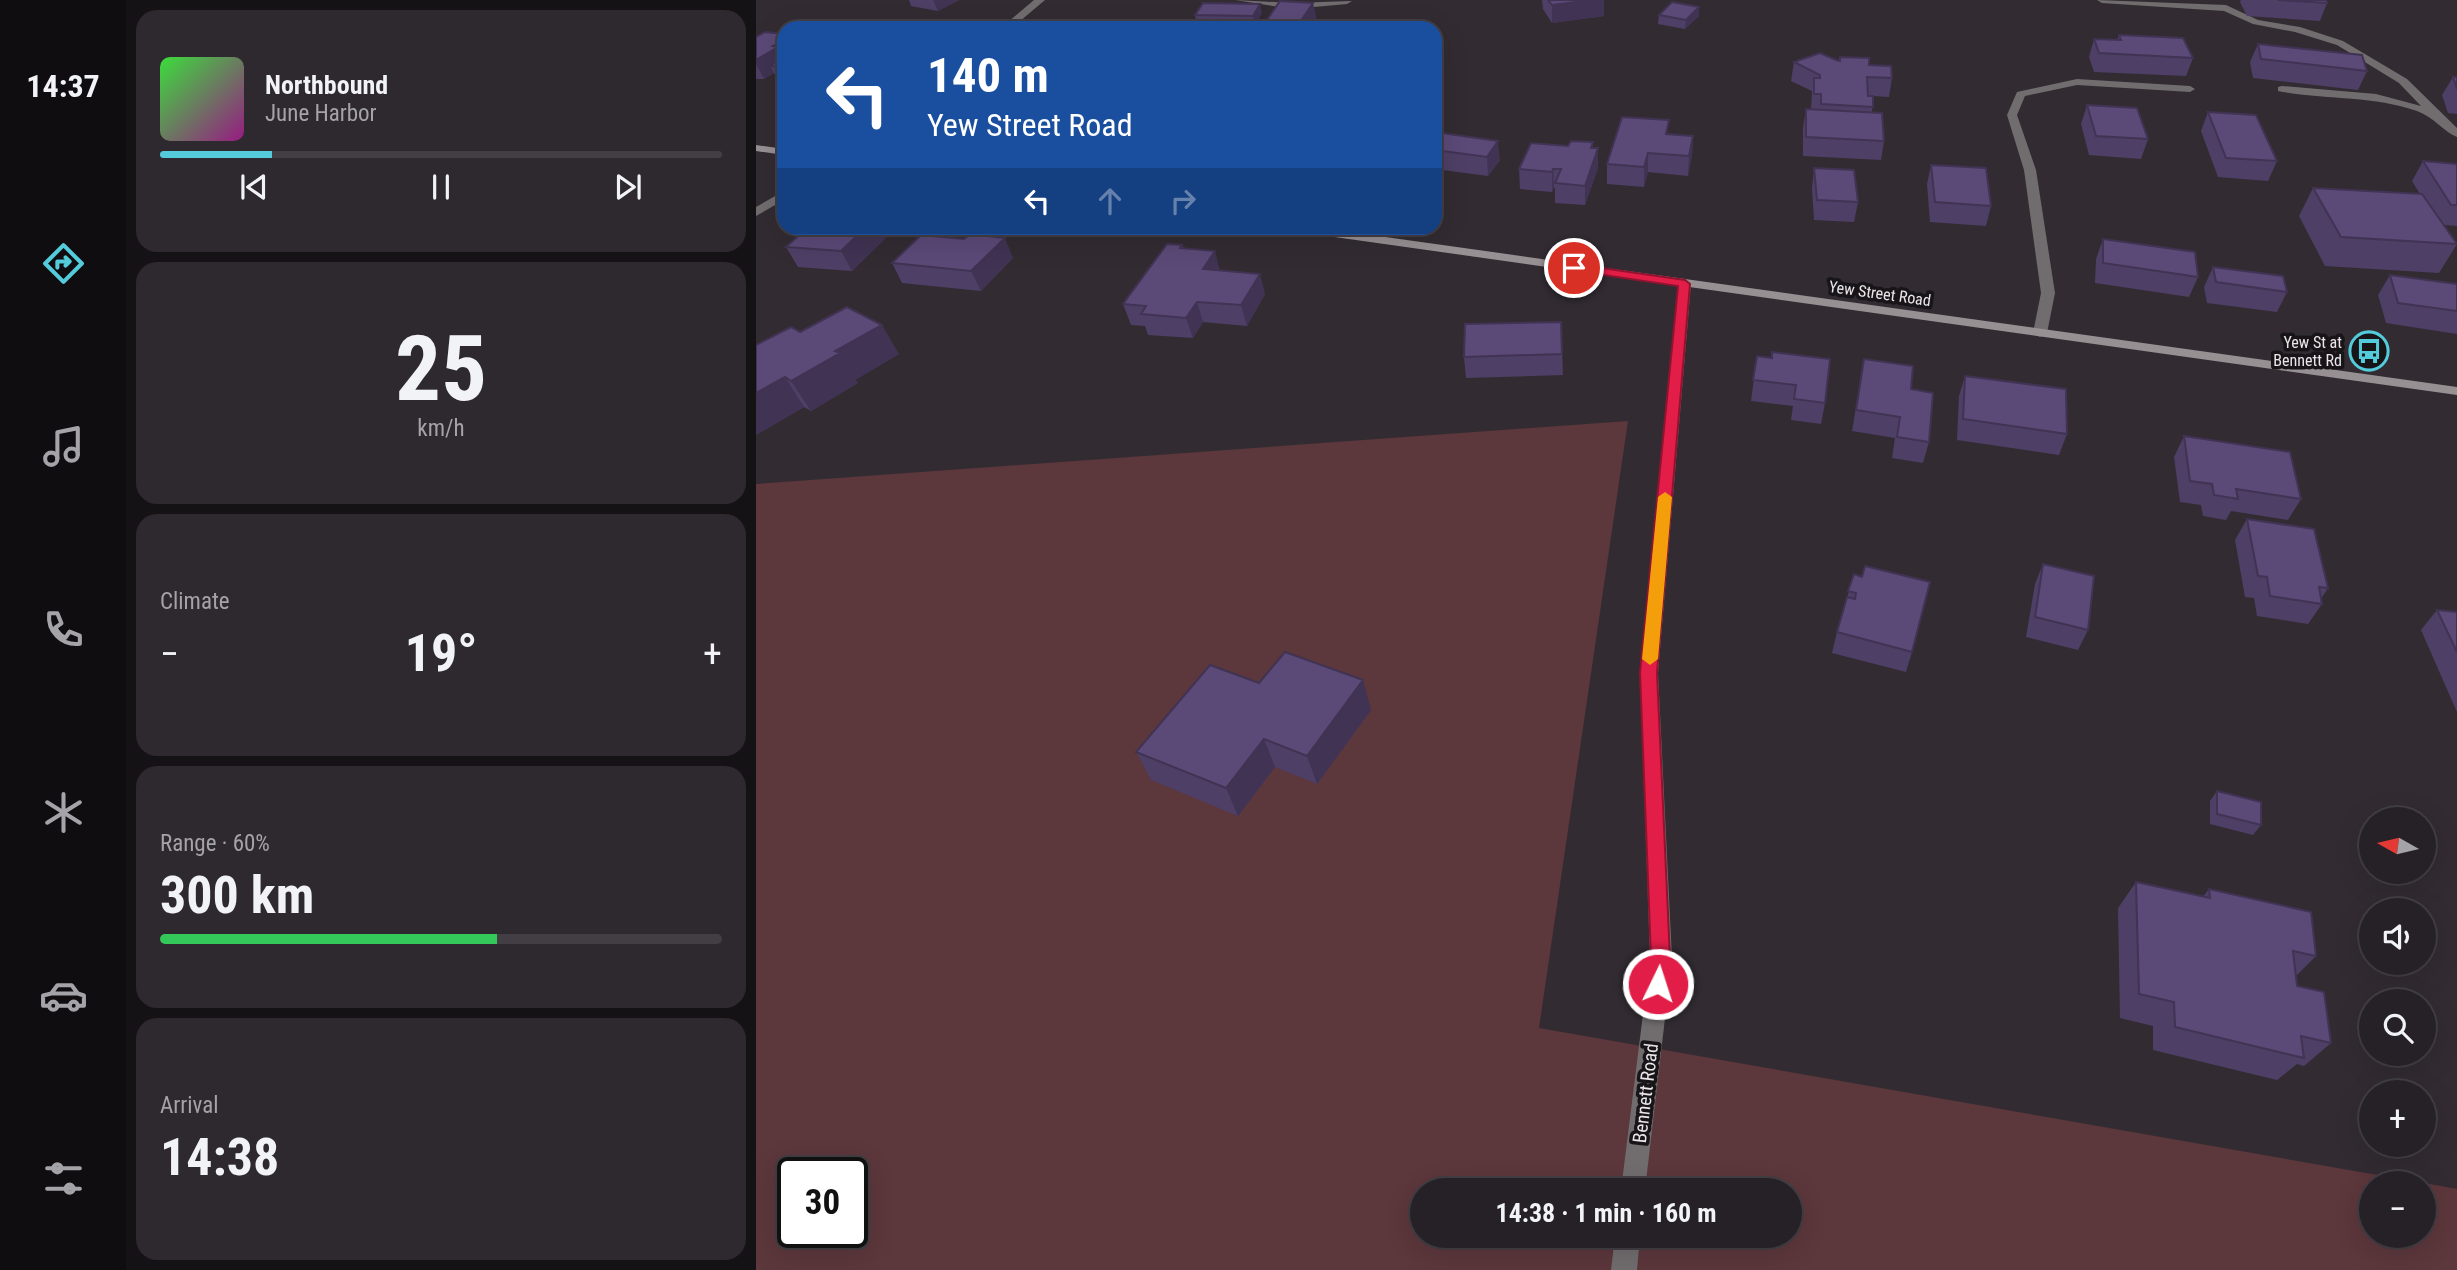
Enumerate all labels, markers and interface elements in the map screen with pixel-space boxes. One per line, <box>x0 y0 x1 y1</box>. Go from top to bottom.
text: 140 m <box>927 47 1049 104</box>
icon: left <box>812 49 903 140</box>
text: 14:37 <box>26 67 100 105</box>
text: Northbound <box>265 70 388 100</box>
text: June Harbor <box>265 100 377 127</box>
text: Yew Street Road <box>927 106 1133 144</box>
icon: previous <box>235 168 273 206</box>
icon: pause <box>422 168 460 206</box>
icon: next <box>609 168 647 206</box>
icon: left <box>1018 182 1056 220</box>
icon: ahead <box>1091 182 1129 220</box>
icon: right <box>1164 182 1202 220</box>
pin <box>1544 238 1604 298</box>
icon: directions <box>39 239 88 288</box>
icon: arrive <box>1555 249 1593 287</box>
street label: Yew Street Road <box>1828 277 1932 310</box>
text: 25 <box>395 316 487 422</box>
bus stop icon: Yew St at Bennett Rd <box>2348 330 2390 372</box>
place label: Yew St at Bennett Rd <box>2273 333 2342 370</box>
text: km/h <box>417 415 465 442</box>
icon: music <box>39 422 88 471</box>
text: Climate <box>160 588 230 615</box>
icon: phone <box>39 605 88 654</box>
text: 19° <box>405 623 477 684</box>
text: − <box>160 632 179 676</box>
text: + <box>703 632 722 676</box>
icon: climate <box>39 788 88 837</box>
north arrow <box>2359 807 2436 884</box>
map controls <box>2359 807 2436 1248</box>
text: Range · 60% <box>160 830 270 857</box>
text: 300 km <box>160 865 314 926</box>
button: sound <box>2359 898 2436 975</box>
position arrow <box>1621 947 1695 1021</box>
icon: car <box>39 971 88 1020</box>
button: search <box>2359 989 2436 1066</box>
street label: Bennett Road <box>1628 1042 1663 1144</box>
button: + <box>2359 1080 2436 1157</box>
text: Arrival <box>160 1092 219 1119</box>
text: 14:38 <box>160 1127 279 1188</box>
icon: filters <box>39 1154 88 1203</box>
speed limit sign: 30 <box>777 1157 868 1248</box>
button: − <box>2359 1171 2436 1248</box>
text: 14:38 · 1 min · 160 m <box>1496 1198 1716 1228</box>

